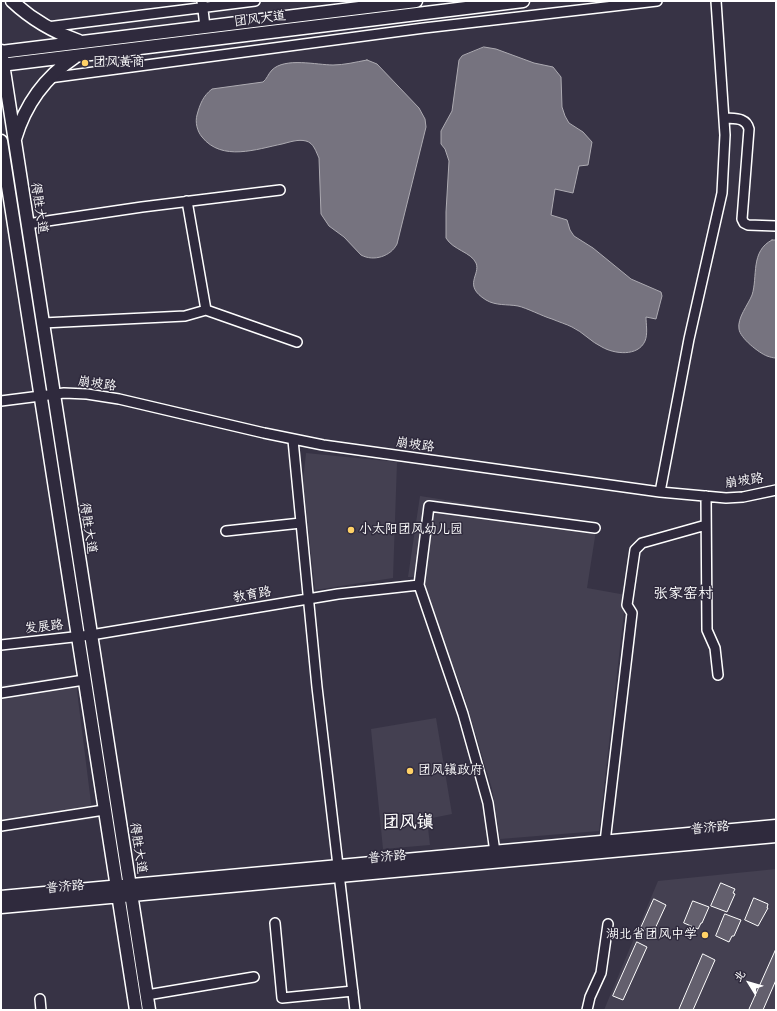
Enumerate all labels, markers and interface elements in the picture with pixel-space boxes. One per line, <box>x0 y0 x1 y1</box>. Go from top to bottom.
street label: 团风大道 <box>233 8 287 30</box>
place label: 团风黄商 <box>93 55 145 71</box>
marker: 团风黄商 <box>80 58 90 68</box>
street label: 得胜大道 <box>27 181 51 235</box>
street label: 崩坡路 <box>77 374 117 394</box>
street label: 崩坡路 <box>395 435 435 455</box>
street label: 崩坡路 <box>724 471 764 491</box>
street label: 得胜大道 <box>76 501 100 555</box>
place label: 小太阳团风幼儿园 <box>359 522 463 538</box>
marker: 小太阳团风幼儿园 <box>346 525 356 535</box>
street label: 教育路 <box>231 584 273 606</box>
district label: 张家窑村 <box>653 585 713 603</box>
street label: 发展路 <box>24 617 64 637</box>
place label: 团风镇政府 <box>418 763 483 779</box>
marker: 团风镇政府 <box>405 766 415 776</box>
district label: 团风镇 <box>383 812 433 832</box>
street label: 普济路 <box>690 819 730 837</box>
street label: 得胜大道 <box>126 821 150 875</box>
street label: 普济路 <box>367 848 407 866</box>
street label: 普济路 <box>45 878 85 896</box>
place label: 湖北省团风中学 <box>606 927 697 943</box>
marker: 湖北省团风中学 <box>700 930 710 940</box>
north arrow <box>729 963 769 1003</box>
text: 北 <box>731 967 748 984</box>

